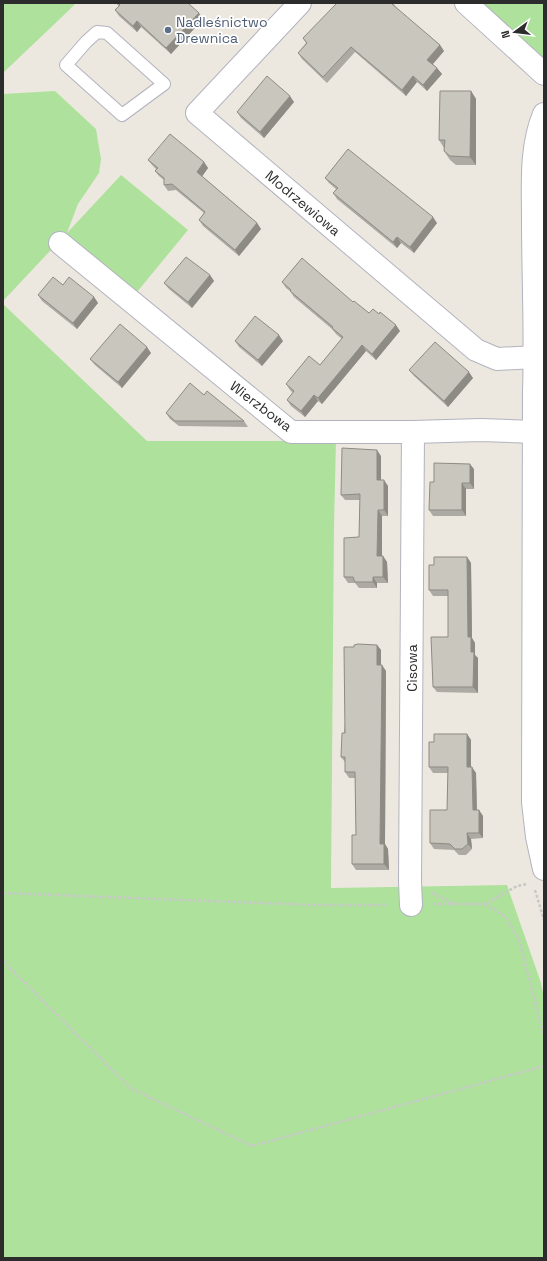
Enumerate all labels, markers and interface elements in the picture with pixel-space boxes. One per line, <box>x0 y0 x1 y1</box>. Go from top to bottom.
north arrow <box>495 12 535 52</box>
place label: Nadleśnictwo Drewnica <box>176 13 268 47</box>
marker: Nadleśnictwo Drewnica <box>163 25 173 35</box>
text: N <box>498 29 513 40</box>
street label: Modrzewiowa <box>262 166 344 240</box>
street label: Wierzbowa <box>226 377 296 435</box>
street label: Cisowa <box>403 644 421 692</box>

